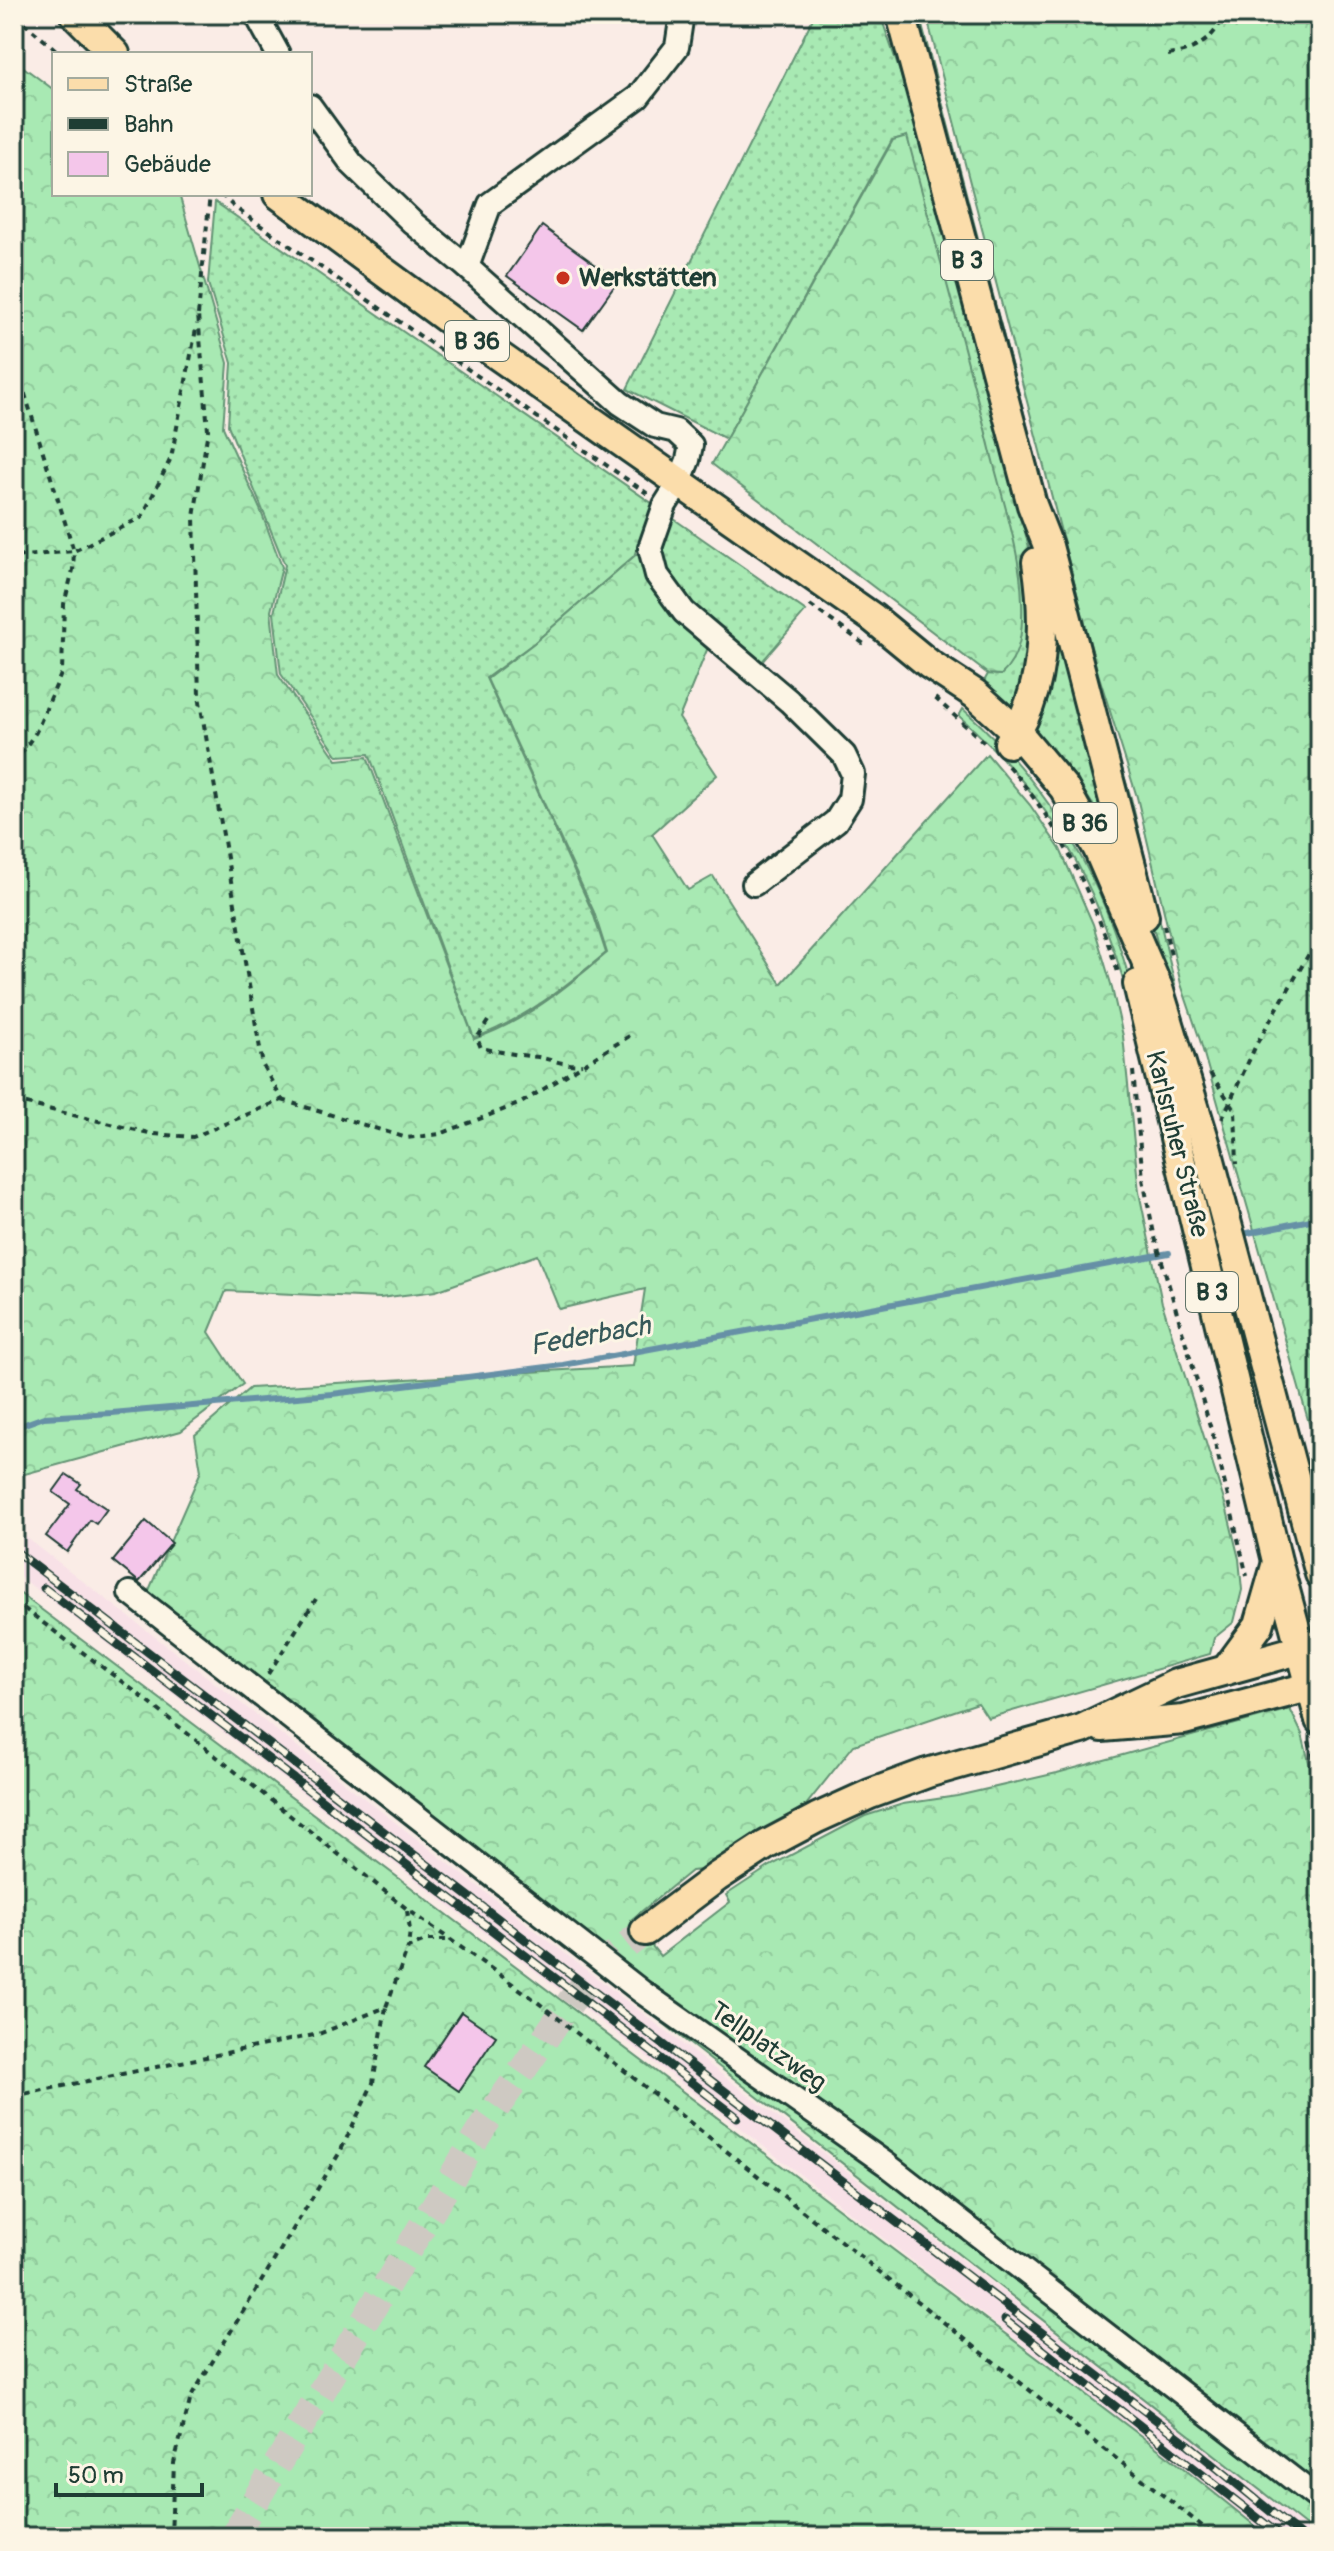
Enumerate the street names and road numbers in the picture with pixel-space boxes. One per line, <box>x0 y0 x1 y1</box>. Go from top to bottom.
road number: B 3 <box>941 240 993 280</box>
road number: B 36 <box>445 321 509 361</box>
road number: B 36 <box>1053 803 1117 843</box>
street label: Karlsruher Straße <box>1138 1047 1216 1241</box>
road number: B 3 <box>1186 1272 1238 1312</box>
street label: Tellplatzweg <box>703 1995 833 2099</box>

